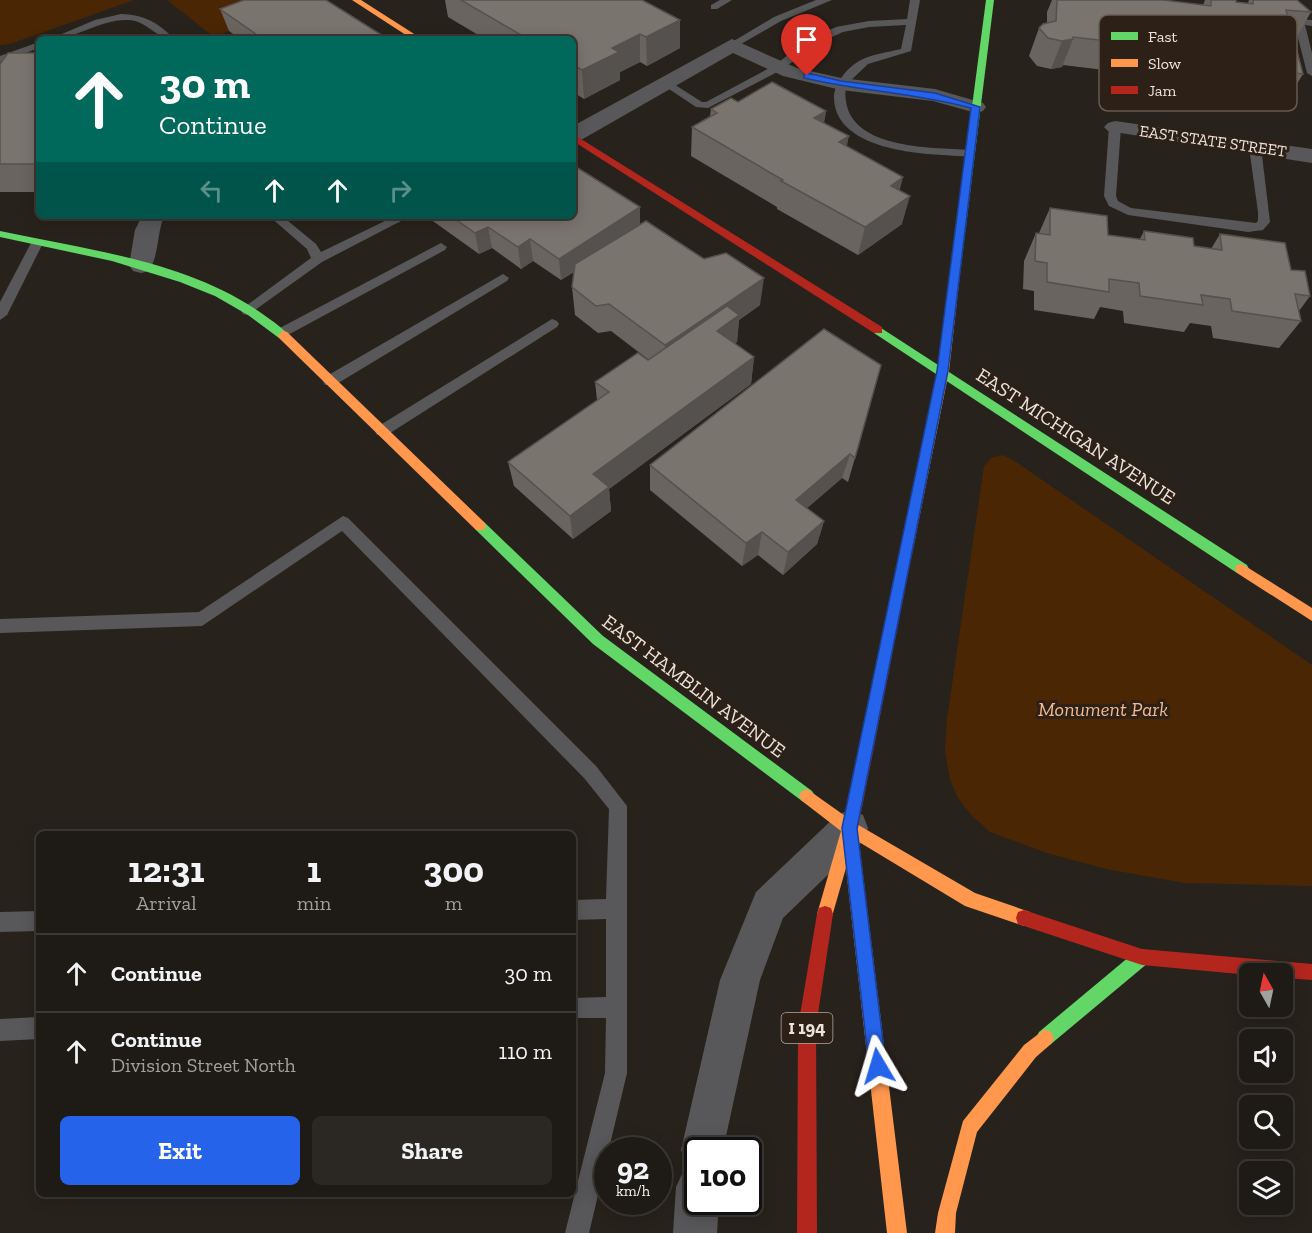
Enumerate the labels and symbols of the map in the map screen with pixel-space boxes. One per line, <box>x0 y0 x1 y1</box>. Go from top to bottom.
pin <box>781 14 832 76</box>
legend <box>1099 15 1297 111</box>
text: Fast <box>1148 27 1177 46</box>
text: Slow <box>1148 54 1182 73</box>
text: Jam <box>1148 81 1177 100</box>
street label: EAST STATE STREET <box>1138 121 1288 161</box>
street label: EAST MICHIGAN AVENUE <box>972 363 1180 509</box>
street label: EAST HAMBLIN AVENUE <box>598 609 790 763</box>
park label: Monument Park <box>1038 697 1168 721</box>
north arrow <box>1239 963 1293 1017</box>
road number: I 194 <box>782 1013 832 1043</box>
position arrow <box>846 1034 910 1098</box>
speed limit sign: 100 <box>684 1137 762 1215</box>

